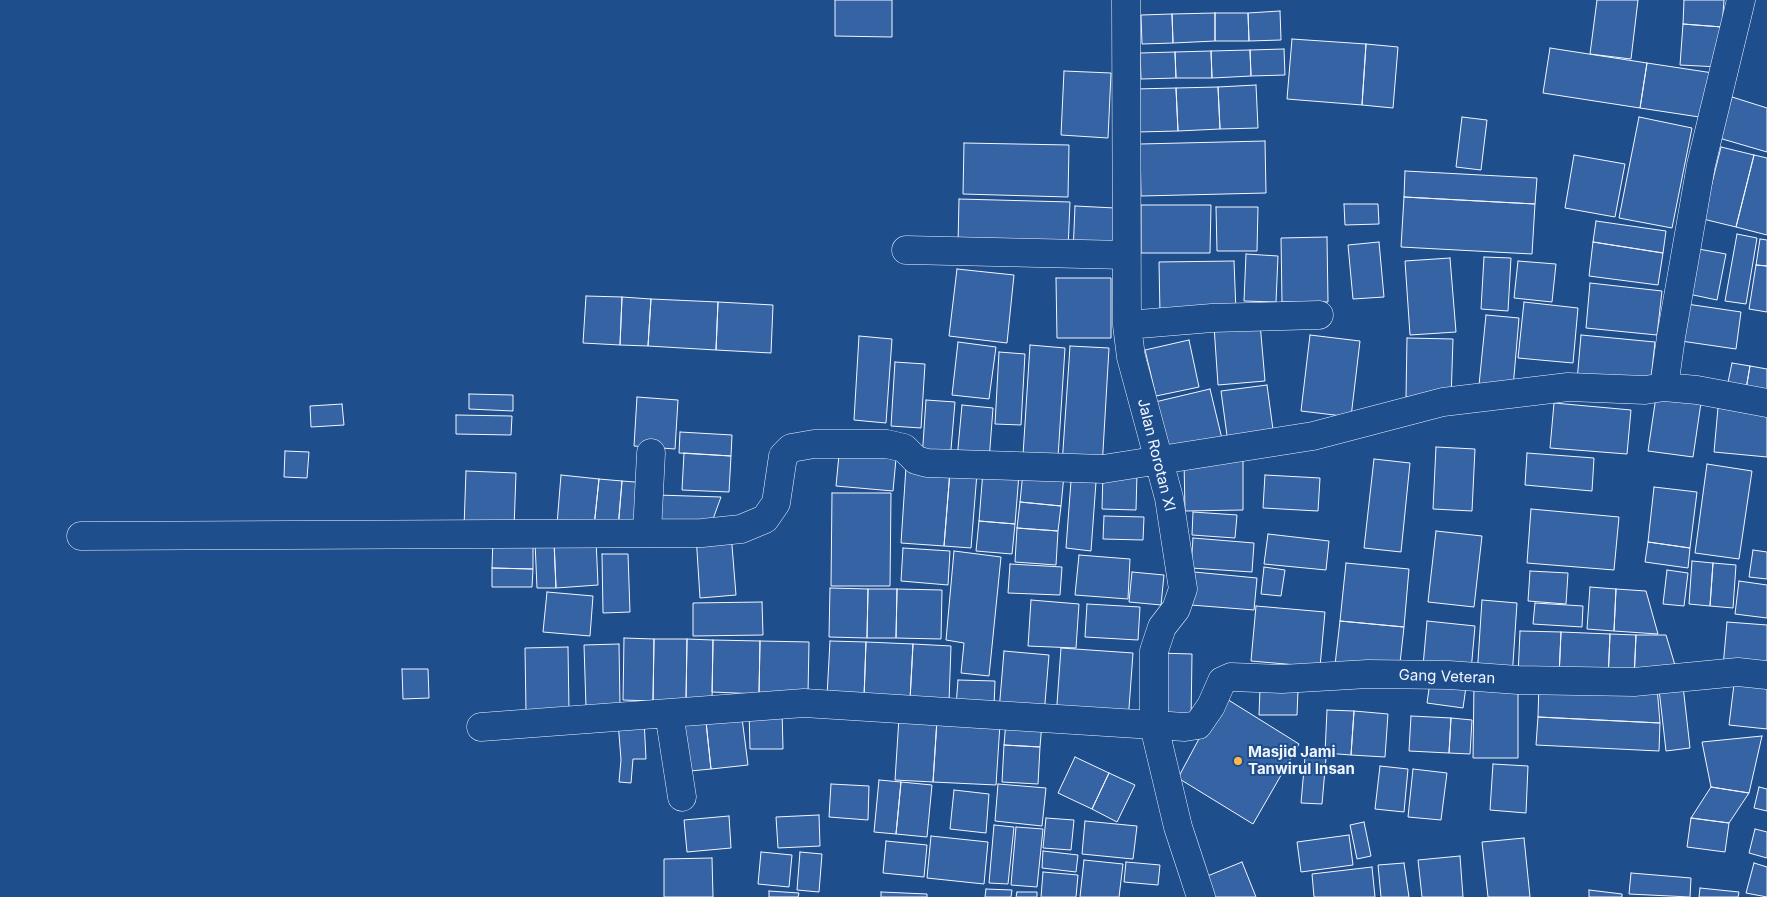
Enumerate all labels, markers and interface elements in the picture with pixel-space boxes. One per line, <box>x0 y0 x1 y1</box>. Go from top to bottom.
street label: Jalan Rorotan XI <box>1133 397 1179 513</box>
street label: Gang Veteran <box>1398 666 1496 688</box>
place label: Masjid Jami Tanwirul Insan <box>1248 743 1355 778</box>
marker: Masjid Jami Tanwirul Insan <box>1232 755 1244 767</box>

